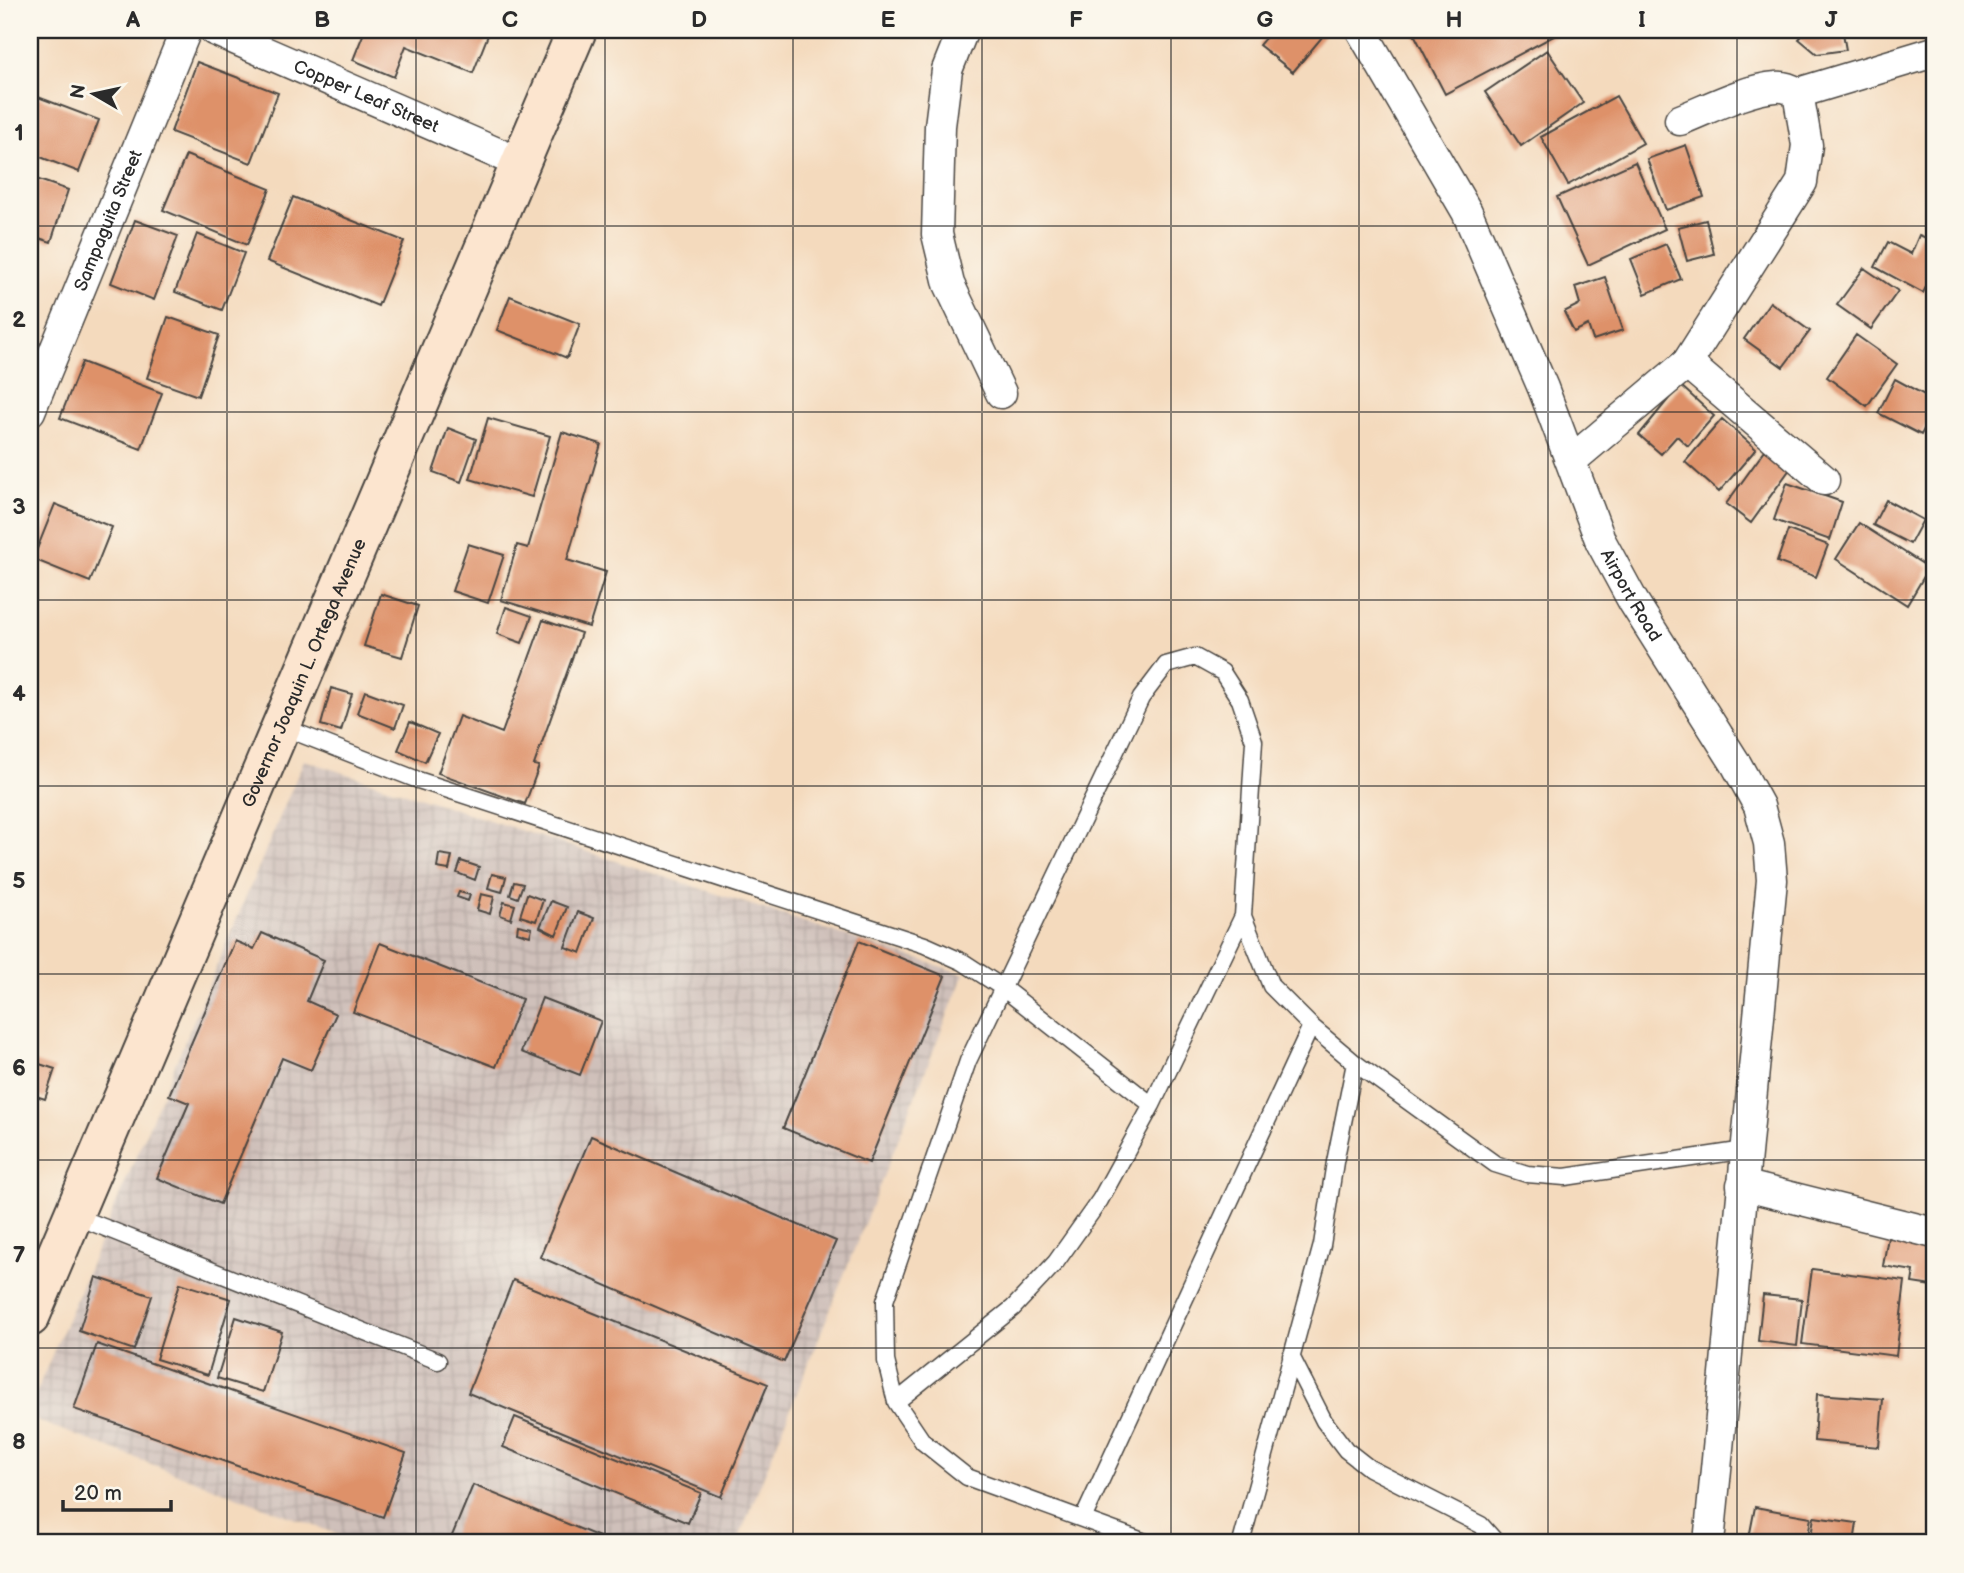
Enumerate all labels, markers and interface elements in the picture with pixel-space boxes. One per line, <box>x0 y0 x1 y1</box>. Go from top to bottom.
text: A <box>125 6 141 34</box>
text: B <box>314 6 330 34</box>
text: C <box>502 6 518 34</box>
text: D <box>691 6 707 34</box>
text: E <box>881 6 896 34</box>
text: F <box>1069 6 1083 34</box>
text: G <box>1257 6 1274 34</box>
text: H <box>1445 6 1463 34</box>
text: I <box>1638 6 1646 34</box>
text: J <box>1825 6 1838 34</box>
street label: Copper Leaf Street <box>290 55 443 137</box>
north arrow <box>60 60 130 130</box>
text: N <box>66 83 91 100</box>
text: 1 <box>14 119 24 147</box>
street label: Sampaguita Street <box>70 146 146 294</box>
text: 2 <box>12 306 26 334</box>
text: 3 <box>12 493 26 521</box>
street label: Governor Joaquin L. Ortega Avenue <box>237 535 370 810</box>
street label: Airport Road <box>1596 545 1666 645</box>
text: 4 <box>12 680 26 708</box>
text: 5 <box>12 867 26 895</box>
text: 6 <box>12 1054 26 1082</box>
text: 7 <box>13 1241 26 1269</box>
text: 8 <box>12 1428 26 1456</box>
scale bar <box>63 1468 172 1512</box>
text: 20 m <box>74 1481 122 1506</box>

